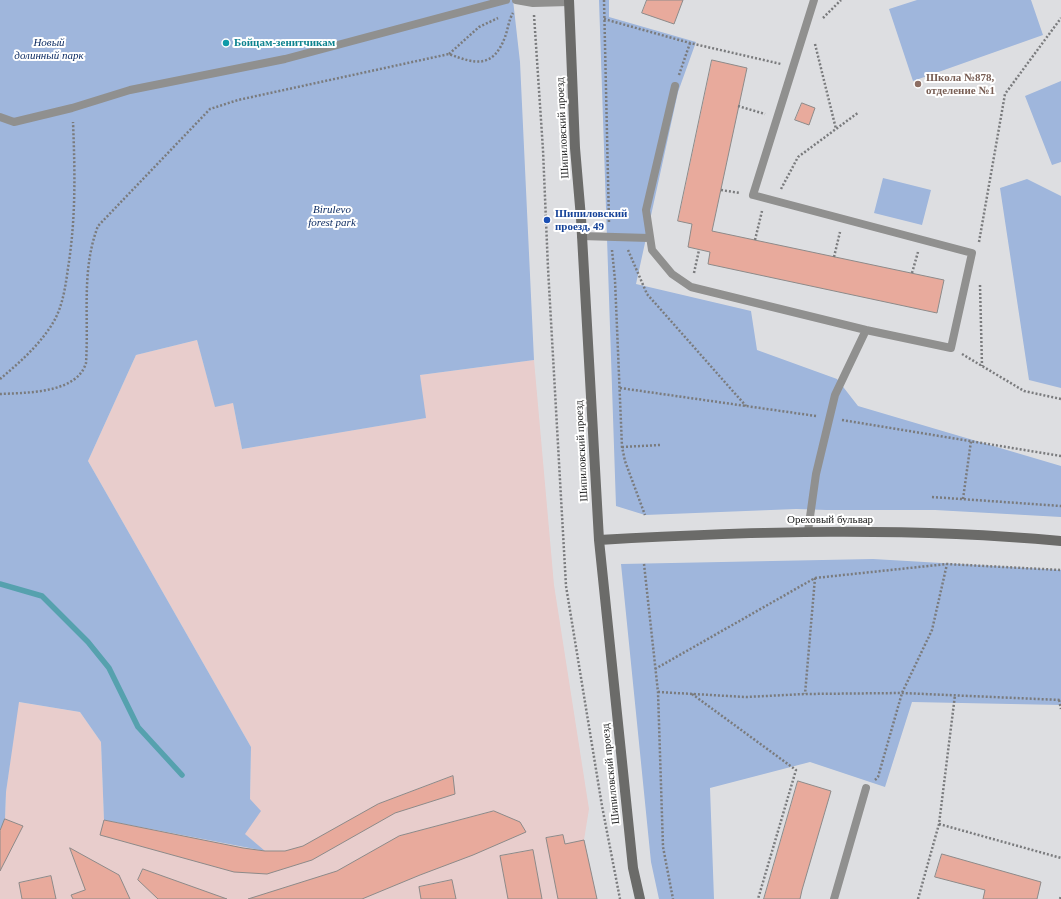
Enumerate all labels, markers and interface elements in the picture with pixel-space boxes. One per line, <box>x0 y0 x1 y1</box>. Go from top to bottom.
park label: Новый долинный парк <box>14 36 84 62</box>
place label: Бойцам-зенитчикам <box>234 36 335 50</box>
marker: Бойцам-зенитчикам <box>221 38 231 48</box>
place label: Школа №878, отделение №1 <box>926 71 995 97</box>
street label: Шипиловский проезд <box>554 77 572 179</box>
marker: Школа №878, отделение №1 <box>913 79 923 89</box>
park label: Birulevo forest park <box>308 203 356 229</box>
place label: Шипиловский проезд, 49 <box>555 207 627 233</box>
marker: Шипиловский проезд, 49 <box>542 215 552 225</box>
street label: Шипиловский проезд <box>573 400 591 502</box>
street label: Ореховый бульвар <box>787 513 873 527</box>
street label: Шипиловский проезд <box>599 723 623 825</box>

